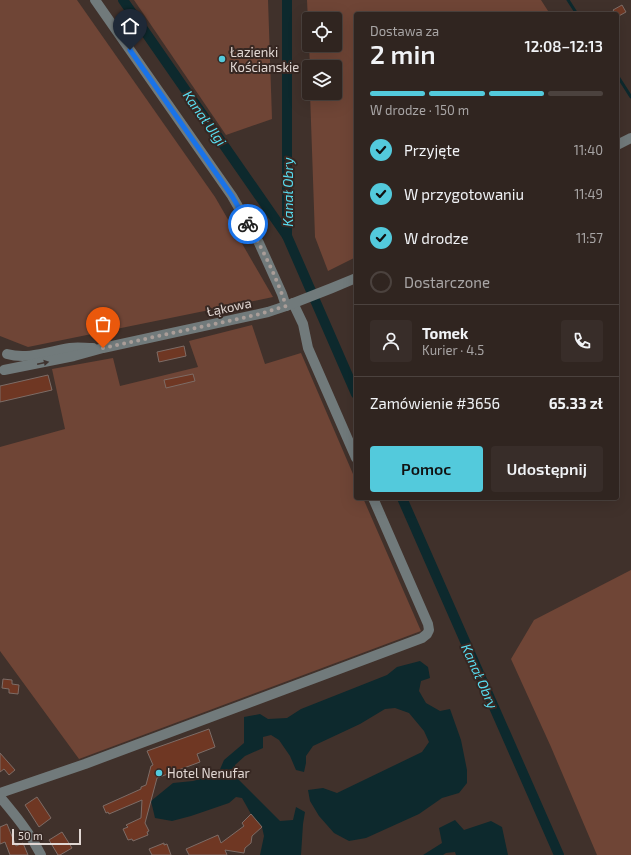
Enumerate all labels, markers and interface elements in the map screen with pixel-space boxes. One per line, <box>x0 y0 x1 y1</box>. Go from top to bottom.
pin <box>113 9 147 50</box>
map controls <box>302 12 342 100</box>
button: locate <box>302 12 342 52</box>
icon: home <box>119 15 141 37</box>
text: Dostawa za <box>370 23 439 39</box>
text: 12:08–12:13 <box>524 37 603 55</box>
text: 2 min <box>370 38 436 69</box>
place label: Łazienki Kościanskie <box>230 44 299 75</box>
marker: Łazienki Kościanskie <box>217 54 227 64</box>
button: layers <box>302 60 342 100</box>
water label: Kanał Ulgi <box>180 87 231 149</box>
text: W drodze · 150 m <box>370 102 469 118</box>
icon: check <box>370 139 392 161</box>
text: Przyjęte <box>404 141 460 159</box>
text: 11:40 <box>574 142 603 158</box>
water label: Kanał Obry <box>279 157 296 227</box>
icon: check <box>370 183 392 205</box>
text: W przygotowaniu <box>404 185 524 203</box>
text: 11:49 <box>574 186 603 202</box>
courier <box>228 204 268 244</box>
icon: bike <box>237 213 259 235</box>
icon: check <box>370 227 392 249</box>
text: W drodze <box>404 229 469 247</box>
text: 11:57 <box>576 230 603 246</box>
text: Dostarczone <box>404 273 490 291</box>
street label: Łąkowa <box>205 294 253 320</box>
pin <box>86 307 120 348</box>
icon: bag <box>92 313 114 335</box>
button: person <box>370 320 412 362</box>
button: phone <box>561 320 603 362</box>
text: Tomek <box>422 324 468 342</box>
text: Kurier · 4.5 <box>422 342 484 358</box>
one-way arrow <box>37 359 49 365</box>
text: Zamówienie #3656 <box>370 394 500 412</box>
text: 65.33 zł <box>549 394 603 412</box>
button: Pomoc <box>370 446 483 492</box>
button: Udostępnij <box>491 446 603 492</box>
water label: Kanał Obry <box>458 641 502 712</box>
place label: Hotel Nenufar <box>167 765 250 781</box>
marker: Hotel Nenufar <box>154 768 164 778</box>
scale bar <box>12 827 81 846</box>
text: 50 m <box>18 829 43 842</box>

